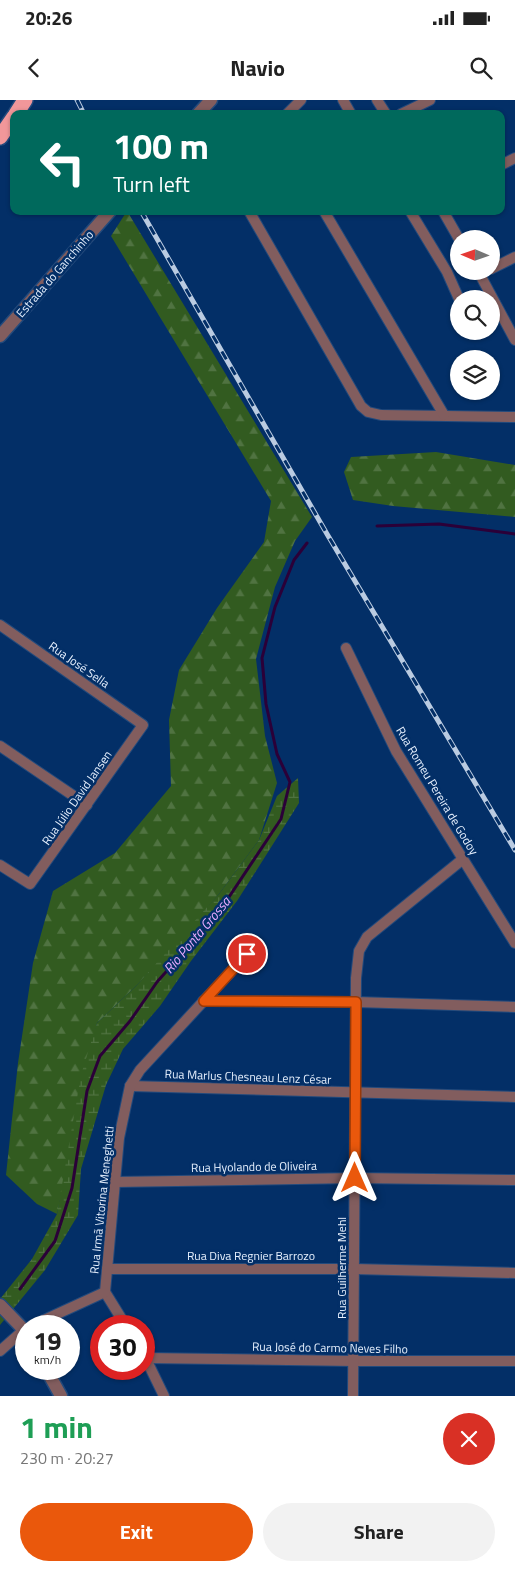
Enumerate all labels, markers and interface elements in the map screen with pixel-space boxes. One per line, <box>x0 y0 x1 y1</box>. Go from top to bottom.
text: 20:26 <box>25 3 72 32</box>
text: Navio <box>230 51 285 85</box>
icon: back <box>20 54 48 82</box>
icon: search <box>467 54 495 82</box>
text: 100 m <box>113 119 209 173</box>
icon: left <box>30 130 95 195</box>
text: Turn left <box>113 167 190 201</box>
street label: Estrada do Ganchinho <box>11 226 98 322</box>
north arrow <box>450 230 500 280</box>
map controls <box>450 230 500 400</box>
button: search <box>450 290 500 340</box>
button: layers <box>450 350 500 400</box>
street label: Rua José Sella <box>45 637 114 693</box>
street label: Rua Romeu Pereira de Godoy <box>391 723 484 859</box>
street label: Rua Júlio David Jansen <box>37 747 116 849</box>
water label: Rio Ponta Grossa <box>158 891 236 978</box>
pin <box>226 933 268 975</box>
icon: arrive <box>233 940 261 968</box>
street label: Rua Marlus Chesneau Lenz César <box>164 1064 332 1089</box>
street label: Rua Irmã Vitorina Meneghetti <box>84 1125 119 1275</box>
position arrow <box>328 1151 380 1203</box>
street label: Rua Hyolando de Oliveira <box>191 1156 317 1177</box>
street label: Rua Guilherme Mehl <box>332 1217 351 1319</box>
street label: Rua Diva Regnier Barrozo <box>187 1246 315 1265</box>
speed limit sign: 30 <box>90 1315 155 1380</box>
text: 19 <box>33 1322 62 1360</box>
street label: Rua José do Carmo Neves Filho <box>252 1337 408 1358</box>
text: km/h <box>34 1350 61 1369</box>
text: 1 min <box>20 1404 93 1450</box>
button: close <box>443 1413 495 1465</box>
text: 230 m · 20:27 <box>20 1446 114 1470</box>
button: Exit <box>20 1503 253 1561</box>
button: Share <box>263 1503 495 1561</box>

